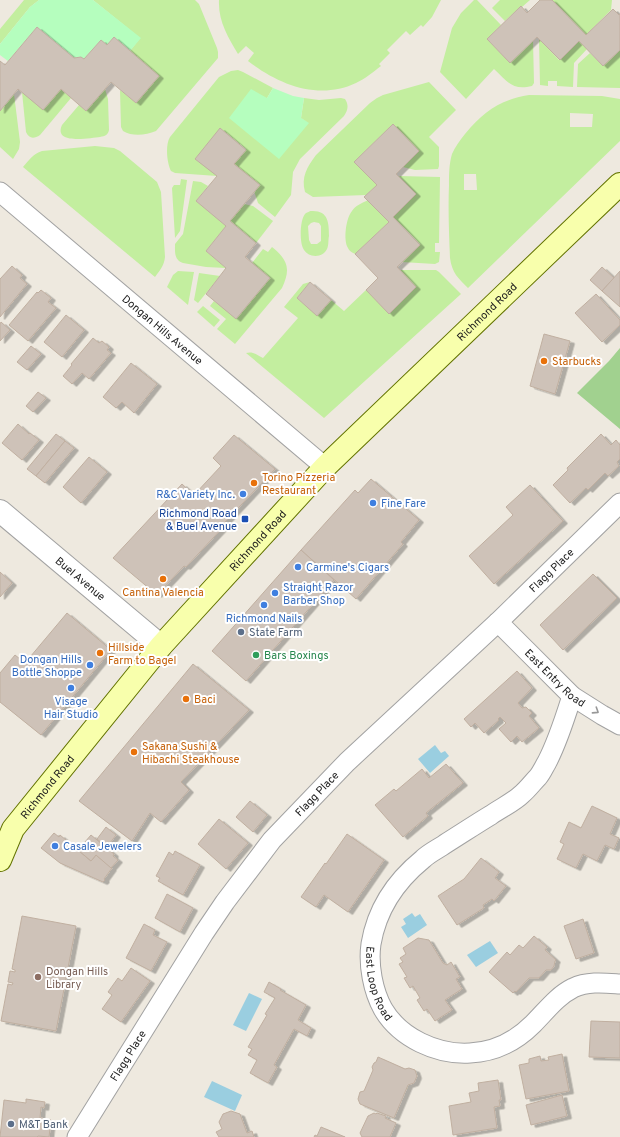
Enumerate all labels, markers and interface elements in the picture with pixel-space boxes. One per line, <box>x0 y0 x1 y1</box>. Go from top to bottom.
street label: Richmond Road <box>454 280 521 345</box>
street label: Dongan Hills Avenue <box>119 292 205 368</box>
place label: Starbucks <box>552 355 601 369</box>
marker: Starbucks <box>539 356 549 366</box>
place label: Torino Pizzeria Restaurant <box>262 471 335 498</box>
marker: Torino Pizzeria Restaurant <box>249 478 259 488</box>
place label: R&C Variety Inc. <box>156 488 235 502</box>
marker: R&C Variety Inc. <box>238 489 248 499</box>
place label: Fine Fare <box>381 497 426 511</box>
marker: Fine Fare <box>368 498 378 508</box>
place label: Richmond Road & Buel Avenue <box>159 507 237 534</box>
street label: Richmond Road <box>227 508 290 575</box>
marker: Richmond Road & Buel Avenue <box>240 514 250 524</box>
street label: Flagg Place <box>527 546 577 596</box>
street label: Buel Avenue <box>52 554 108 604</box>
place label: Carmine's Cigars <box>306 561 389 575</box>
marker: Carmine's Cigars <box>293 562 303 572</box>
marker: Cantina Valencia <box>158 574 168 584</box>
place label: Straight Razor Barber Shop <box>283 581 354 608</box>
place label: Cantina Valencia <box>122 586 204 600</box>
marker: Straight Razor Barber Shop <box>270 588 280 598</box>
marker: Richmond Nails <box>259 600 269 610</box>
place label: Richmond Nails <box>226 612 302 626</box>
place label: State Farm <box>249 626 302 640</box>
marker: State Farm <box>236 627 246 637</box>
place label: Hillside Farm to Bagel <box>108 641 176 668</box>
street label: East Entry Road <box>521 646 588 711</box>
marker: Hillside Farm to Bagel <box>95 648 105 658</box>
place label: Bars Boxings <box>264 649 329 663</box>
marker: Bars Boxings <box>251 650 261 660</box>
place label: Dongan Hills Bottle Shoppe <box>12 653 82 680</box>
marker: Dongan Hills Bottle Shoppe <box>85 660 95 670</box>
marker: Visage Hair Studio <box>66 683 76 693</box>
place label: Baci <box>194 693 216 707</box>
marker: Baci <box>181 694 191 704</box>
place label: Visage Hair Studio <box>44 695 98 722</box>
one-way arrow <box>592 706 599 714</box>
place label: Sakana Sushi & Hibachi Steakhouse <box>142 740 240 767</box>
marker: Sakana Sushi & Hibachi Steakhouse <box>129 747 139 757</box>
street label: Richmond Road <box>18 753 78 822</box>
street label: Flagg Place <box>293 769 342 820</box>
place label: Casale Jewelers <box>63 840 142 854</box>
marker: Casale Jewelers <box>50 841 60 851</box>
street label: East Loop Road <box>362 946 395 1024</box>
place label: Dongan Hills Library <box>46 965 108 992</box>
marker: Dongan Hills Library <box>33 972 43 982</box>
street label: Flagg Place <box>108 1028 150 1084</box>
place label: M&T Bank <box>19 1118 68 1132</box>
marker: M&T Bank <box>6 1119 16 1129</box>

